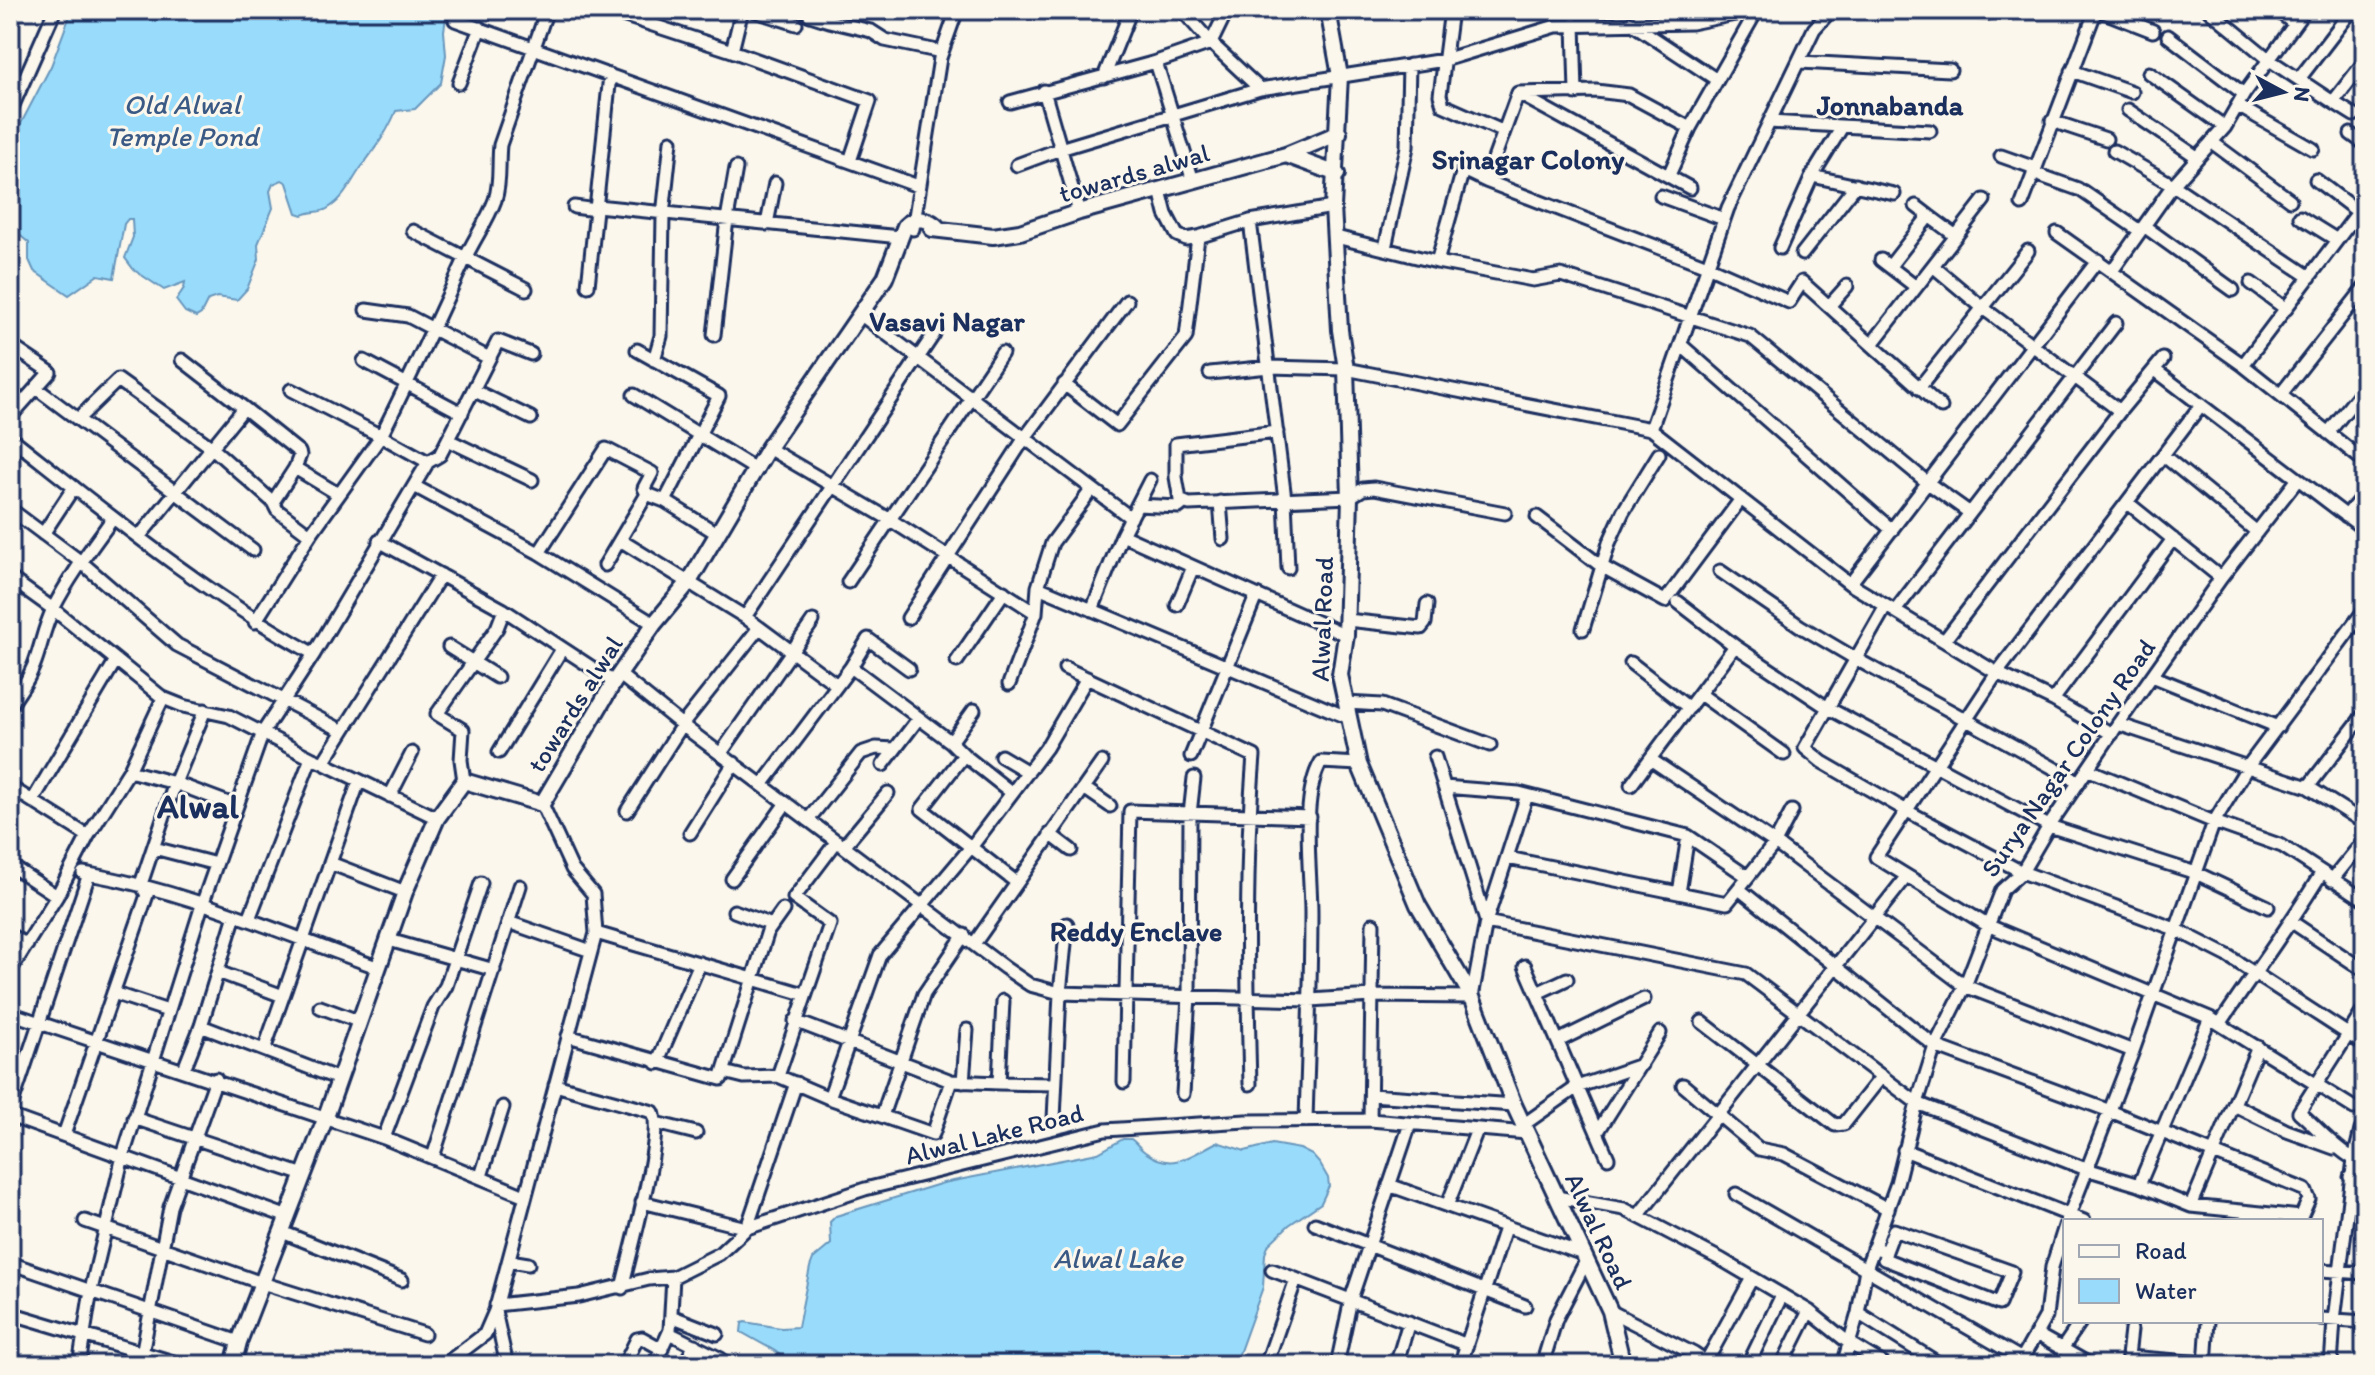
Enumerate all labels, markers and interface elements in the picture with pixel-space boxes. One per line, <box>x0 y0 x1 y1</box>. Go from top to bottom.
north arrow <box>2243 52 2323 132</box>
text: N <box>2288 85 2317 103</box>
water label: Old Alwal Temple Pond <box>106 87 261 153</box>
district label: Jonnabanda <box>1816 88 1964 122</box>
street label: towards alwal <box>1055 136 1213 210</box>
district label: Srinagar Colony <box>1432 142 1625 176</box>
district label: Vasavi Nagar <box>869 304 1026 338</box>
street label: Alwal Road <box>1304 555 1340 682</box>
street label: towards alwal <box>520 630 630 778</box>
street label: Surya Nagar Colony Road <box>1974 633 2162 883</box>
district label: Alwal <box>157 786 239 827</box>
district label: Reddy Enclave <box>1050 914 1222 948</box>
street label: Alwal Lake Road <box>902 1096 1086 1172</box>
street label: Alwal Road <box>1558 1167 1640 1295</box>
legend <box>2063 1219 2323 1323</box>
text: Road <box>2135 1236 2187 1265</box>
water label: Alwal Lake <box>1053 1241 1184 1275</box>
text: Water <box>2135 1276 2197 1305</box>

